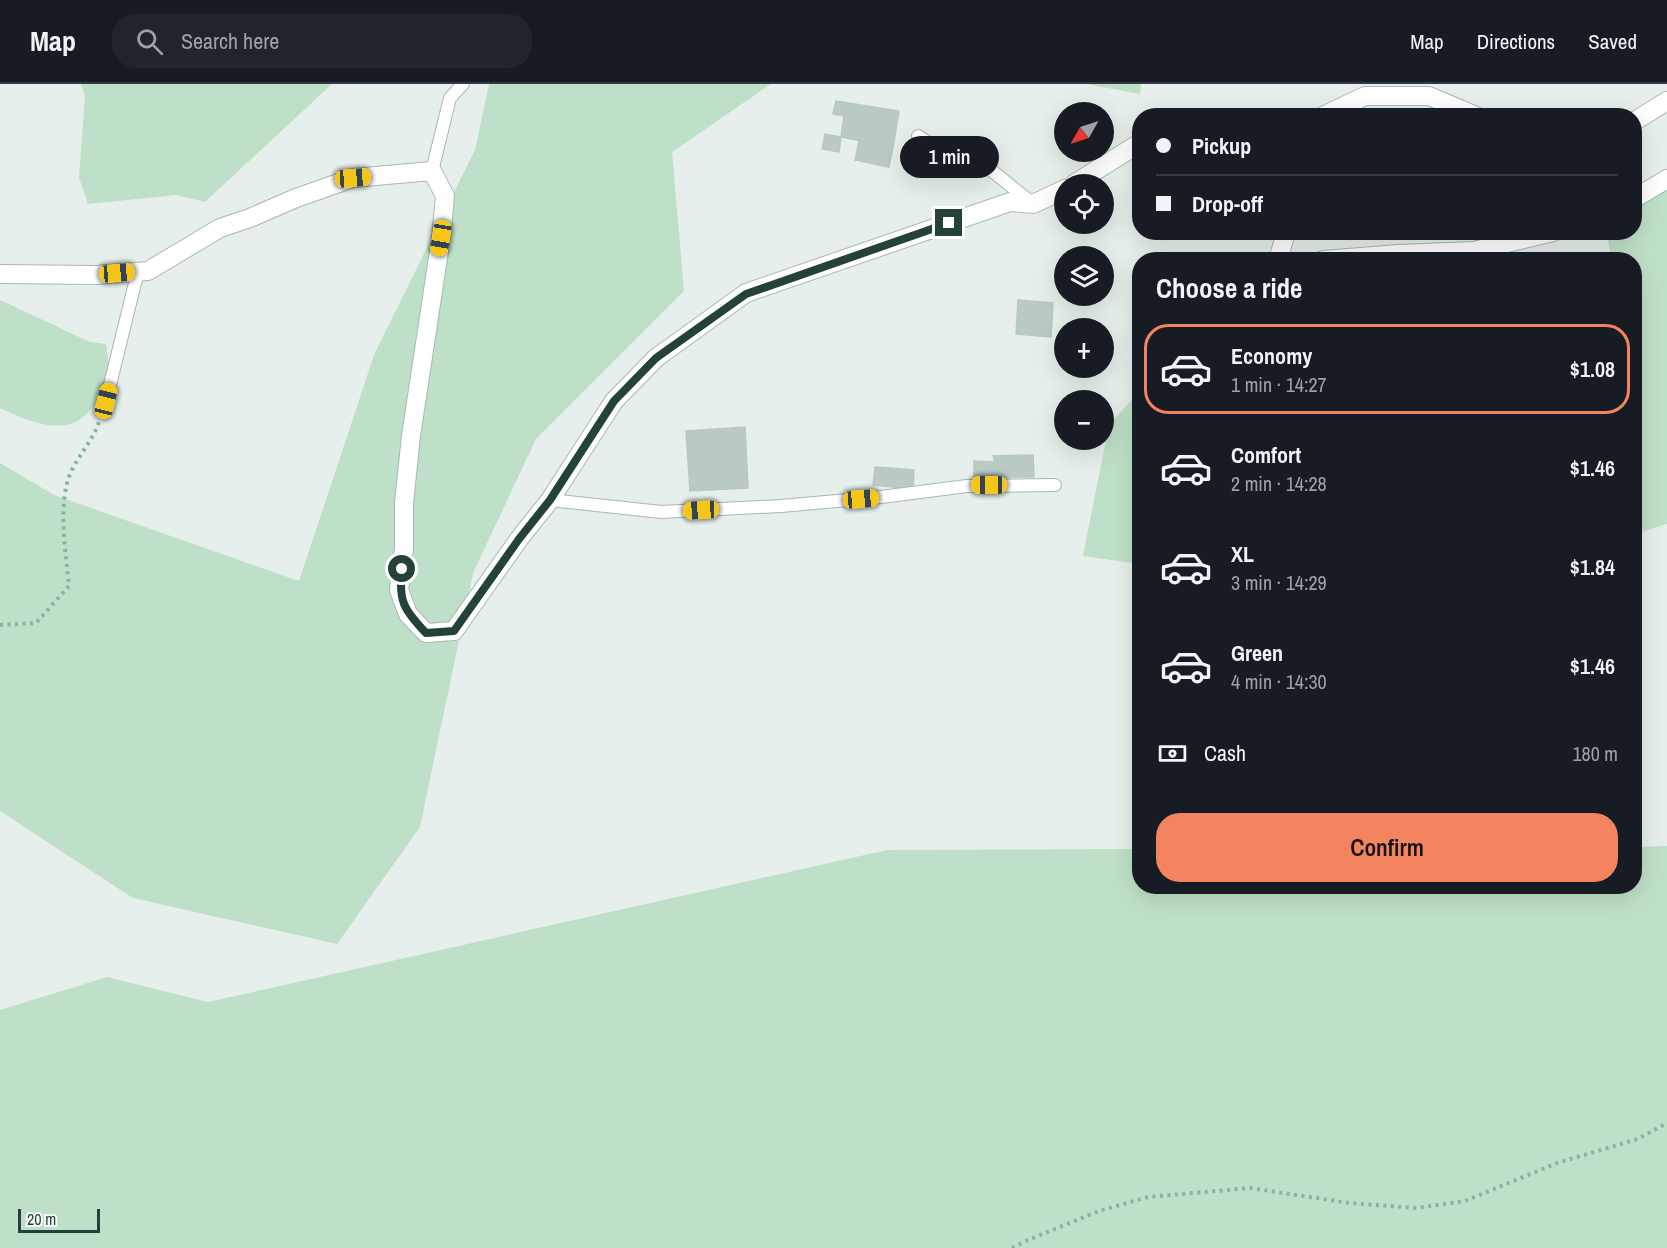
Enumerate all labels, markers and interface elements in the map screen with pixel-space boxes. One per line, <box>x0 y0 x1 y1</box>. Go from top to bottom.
search box <box>112 14 532 68</box>
text: Map <box>30 22 76 60</box>
icon: search <box>133 25 166 58</box>
text: Search here <box>181 26 279 56</box>
text: Map <box>1410 27 1444 56</box>
text: Directions <box>1477 27 1555 56</box>
text: Saved <box>1588 27 1637 56</box>
north arrow <box>1054 102 1114 162</box>
map controls <box>1054 102 1114 450</box>
text: Pickup <box>1192 131 1251 161</box>
callout: 1 min <box>900 136 998 178</box>
text: 1 min <box>928 143 971 170</box>
car <box>334 168 372 188</box>
button: locate <box>1054 174 1114 234</box>
text: Drop-off <box>1192 189 1263 219</box>
route end <box>935 209 962 236</box>
car <box>429 219 453 257</box>
button: layers <box>1054 246 1114 306</box>
car <box>98 262 136 284</box>
text: Choose a ride <box>1156 270 1302 306</box>
button: + <box>1054 318 1114 378</box>
text: Economy <box>1231 341 1312 371</box>
icon: car <box>1159 342 1213 396</box>
text: $1.08 <box>1570 354 1615 384</box>
text: 1 min · 14:27 <box>1231 371 1327 398</box>
car <box>93 381 119 421</box>
button: − <box>1054 390 1114 450</box>
text: Comfort <box>1231 440 1301 470</box>
icon: car <box>1159 441 1213 495</box>
text: $1.46 <box>1570 453 1615 483</box>
text: 2 min · 14:28 <box>1231 470 1327 497</box>
car <box>971 476 1007 494</box>
car <box>842 488 880 510</box>
car <box>683 500 719 520</box>
text: XL <box>1231 539 1254 569</box>
icon: car <box>1159 540 1213 594</box>
text: $1.84 <box>1570 552 1615 582</box>
route start <box>388 555 415 582</box>
text: 3 min · 14:29 <box>1231 569 1327 596</box>
text: Green <box>1231 638 1283 668</box>
icon: car <box>1159 639 1213 693</box>
text: $1.46 <box>1570 651 1615 681</box>
text: 4 min · 14:30 <box>1231 668 1327 695</box>
icon: cash <box>1156 737 1189 770</box>
text: Cash <box>1204 738 1246 768</box>
text: 180 m <box>1572 740 1618 767</box>
button: Confirm <box>1156 813 1618 882</box>
scale bar <box>18 1206 100 1234</box>
text: 20 m <box>27 1208 56 1230</box>

